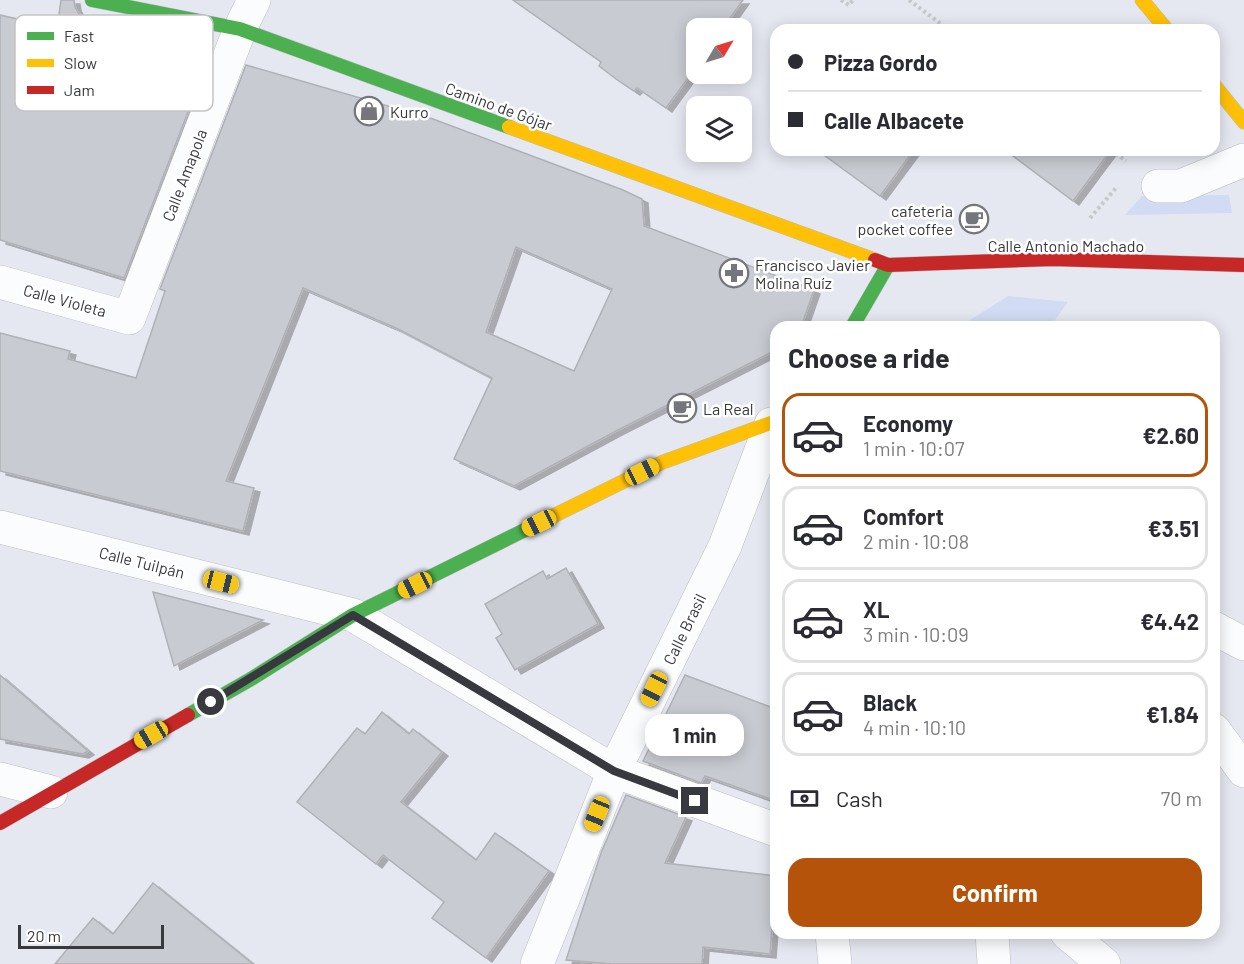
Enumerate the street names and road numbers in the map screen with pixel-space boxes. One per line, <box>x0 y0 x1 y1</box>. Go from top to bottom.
street label: Camino de Gójar <box>443 78 555 134</box>
street label: Calle Amapola <box>158 126 210 224</box>
street label: Calle Antonio Machado <box>988 236 1144 255</box>
street label: Calle Violeta <box>21 280 109 320</box>
street label: Calle Tuilpán <box>97 542 187 582</box>
street label: Calle Brasil <box>659 591 709 667</box>

